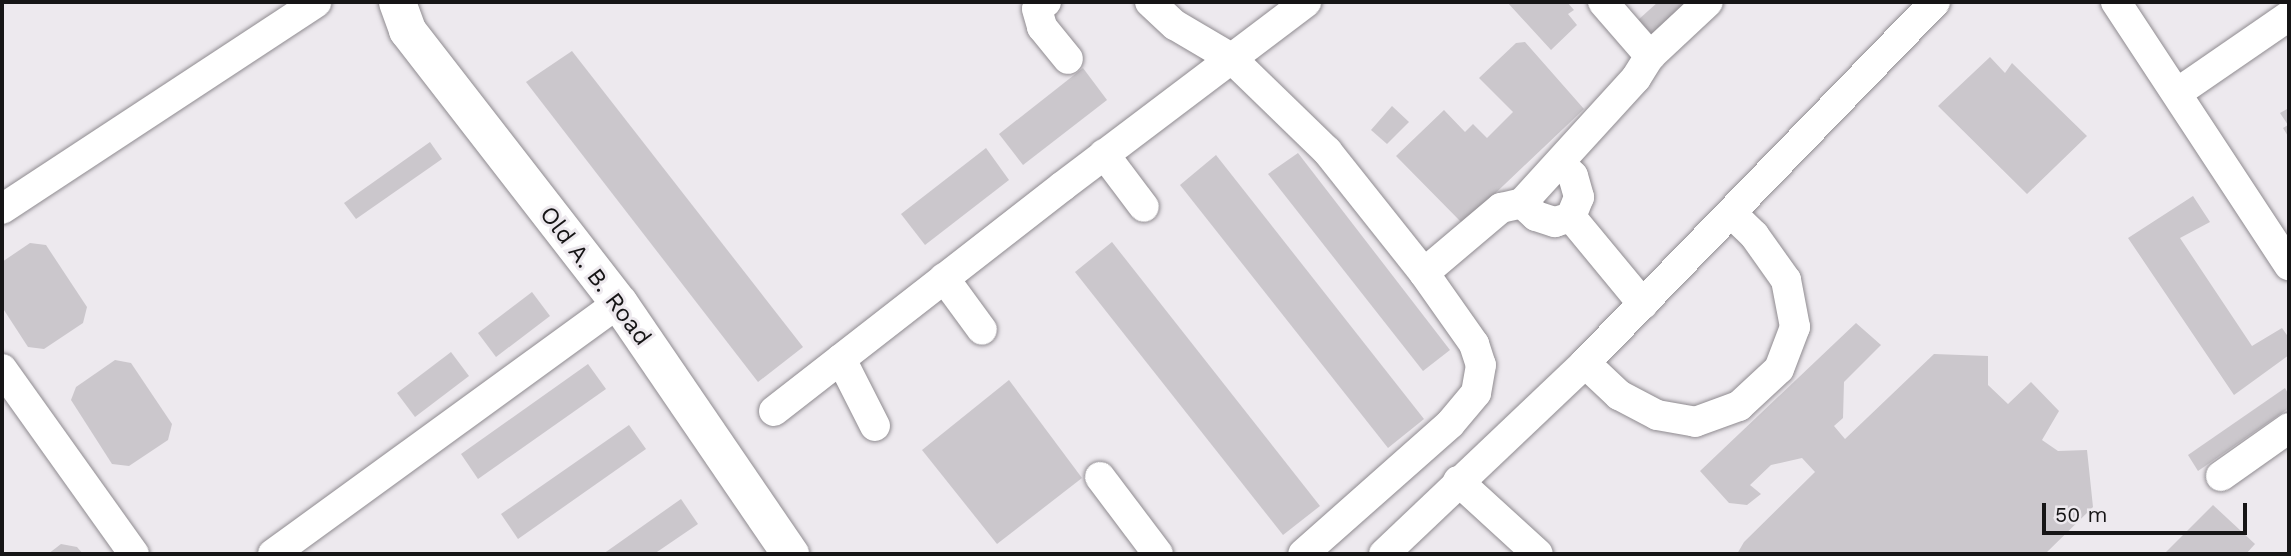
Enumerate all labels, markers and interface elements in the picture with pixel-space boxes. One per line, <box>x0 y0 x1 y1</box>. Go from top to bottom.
street label: Old A. B. Road <box>533 200 657 352</box>
scale bar <box>2046 490 2251 534</box>
text: 50 m <box>2055 502 2107 527</box>

